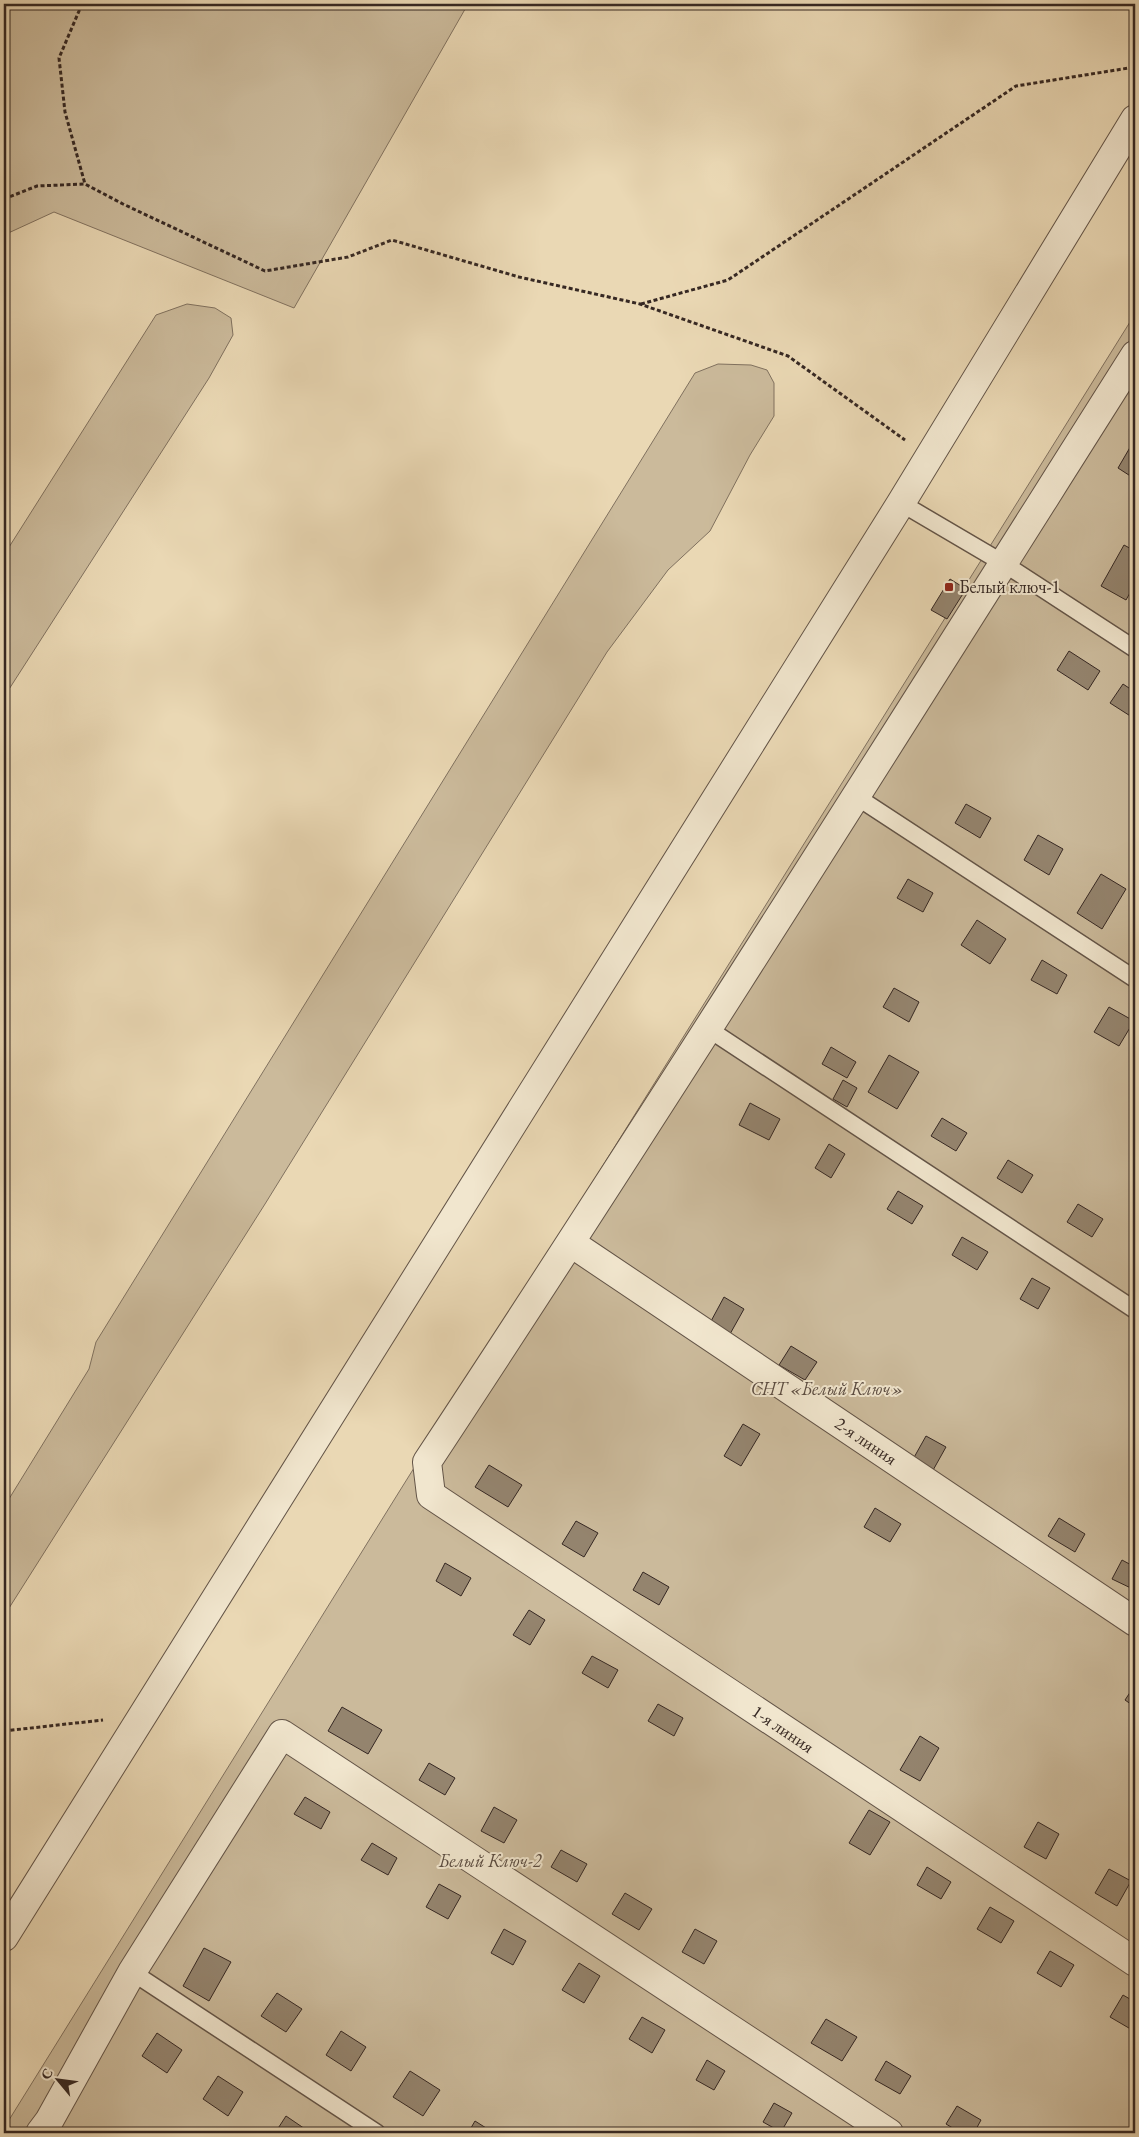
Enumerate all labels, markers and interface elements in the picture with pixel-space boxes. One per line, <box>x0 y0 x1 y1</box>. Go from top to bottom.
place label: Белый ключ-1 <box>959 575 1060 598</box>
marker: Белый ключ-1 <box>943 581 955 593</box>
park label: СНТ «Белый Ключ» <box>751 1377 903 1400</box>
street label: 2-я линия <box>831 1411 902 1470</box>
street label: 1-я линия <box>748 1699 819 1758</box>
park label: Белый Ключ-2 <box>438 1849 543 1872</box>
north arrow <box>32 2054 82 2104</box>
text: С <box>36 2065 57 2082</box>

